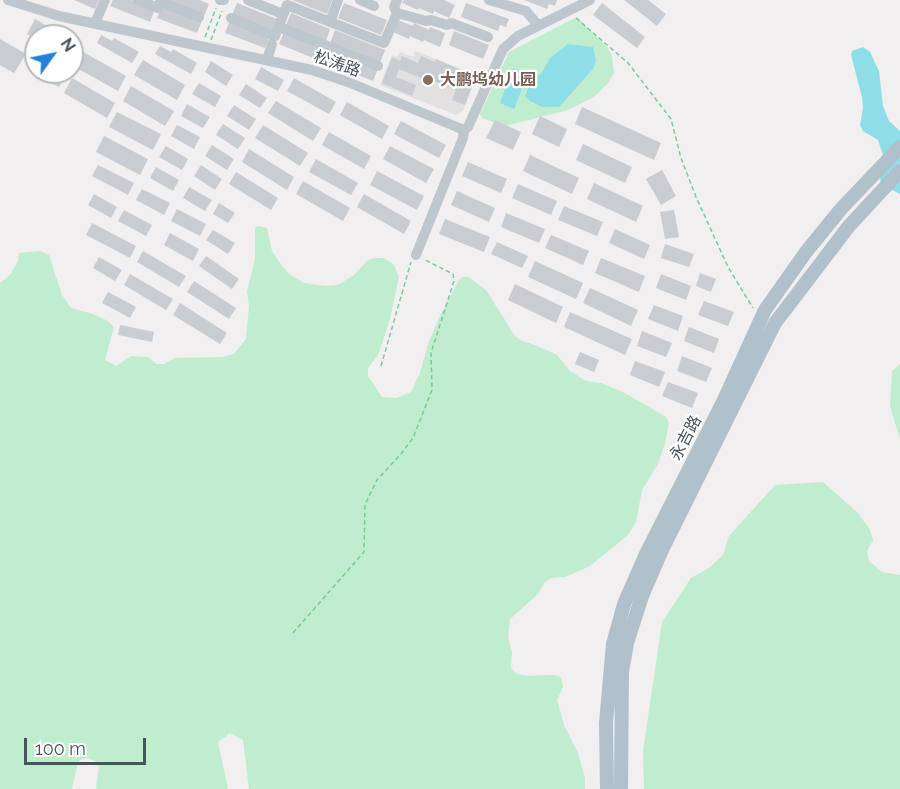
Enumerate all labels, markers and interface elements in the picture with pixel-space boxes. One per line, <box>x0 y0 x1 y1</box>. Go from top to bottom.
north arrow <box>24 24 84 84</box>
text: N <box>57 35 79 55</box>
street label: 松涛路 <box>311 47 363 81</box>
place label: 大鹏坞幼儿园 <box>440 70 536 90</box>
marker: 大鹏坞幼儿园 <box>421 73 435 87</box>
street label: 永吉路 <box>666 412 706 464</box>
scale bar <box>27 726 148 764</box>
text: 100 m <box>35 738 86 759</box>

